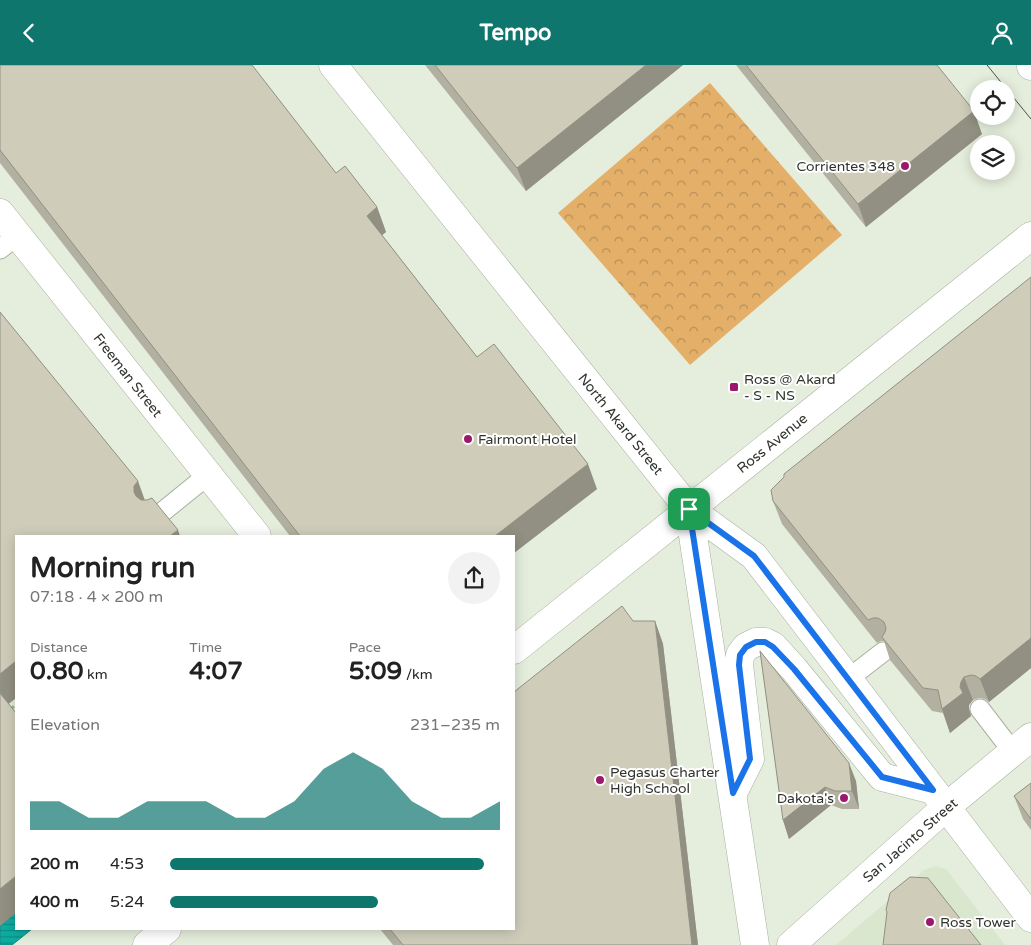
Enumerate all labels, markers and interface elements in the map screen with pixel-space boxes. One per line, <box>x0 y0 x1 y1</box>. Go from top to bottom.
icon: back <box>15 19 43 47</box>
icon: person <box>988 19 1016 47</box>
text: Tempo <box>480 20 551 46</box>
map controls <box>970 80 1015 180</box>
button: locate <box>970 80 1015 125</box>
button: layers <box>970 135 1015 180</box>
place label: Corrientes 348 <box>797 158 895 175</box>
marker: Corrientes 348 <box>899 160 911 172</box>
street label: Freeman Street <box>89 330 166 421</box>
street label: North Akard Street <box>574 370 667 479</box>
place label: Ross @ Akard - S - NS <box>744 371 835 404</box>
marker: Ross @ Akard - S - NS <box>728 381 740 393</box>
street label: Ross Avenue <box>734 410 811 477</box>
place label: Fairmont Hotel <box>478 431 576 448</box>
marker: Fairmont Hotel <box>462 433 474 445</box>
pin <box>668 488 710 530</box>
icon: arrive <box>675 495 703 523</box>
text: Morning run <box>30 551 195 585</box>
button: share <box>448 552 500 604</box>
text: 07:18 · 4 × 200 m <box>30 587 163 607</box>
text: Distance <box>30 639 88 656</box>
text: Time <box>189 639 222 656</box>
text: Pace <box>349 639 381 656</box>
text: 0.80 <box>30 656 83 686</box>
text: 4:07 <box>189 656 243 686</box>
text: 5:09 <box>349 656 402 686</box>
text: km <box>83 666 108 683</box>
text: /km <box>402 666 433 683</box>
text: Elevation <box>30 715 100 735</box>
text: 231–235 m <box>410 715 500 735</box>
place label: Pegasus Charter High School <box>610 764 720 797</box>
marker: Pegasus Charter High School <box>594 774 606 786</box>
place label: Dakota's <box>777 790 834 807</box>
marker: Dakota's <box>838 792 850 804</box>
street label: San Jacinto Street <box>860 794 962 886</box>
text: 200 m <box>30 854 79 874</box>
text: 4:53 <box>110 854 144 874</box>
text: 400 m <box>30 892 79 912</box>
text: 5:24 <box>110 892 144 912</box>
place label: Ross Tower <box>940 914 1017 931</box>
marker: Ross Tower <box>924 916 936 928</box>

